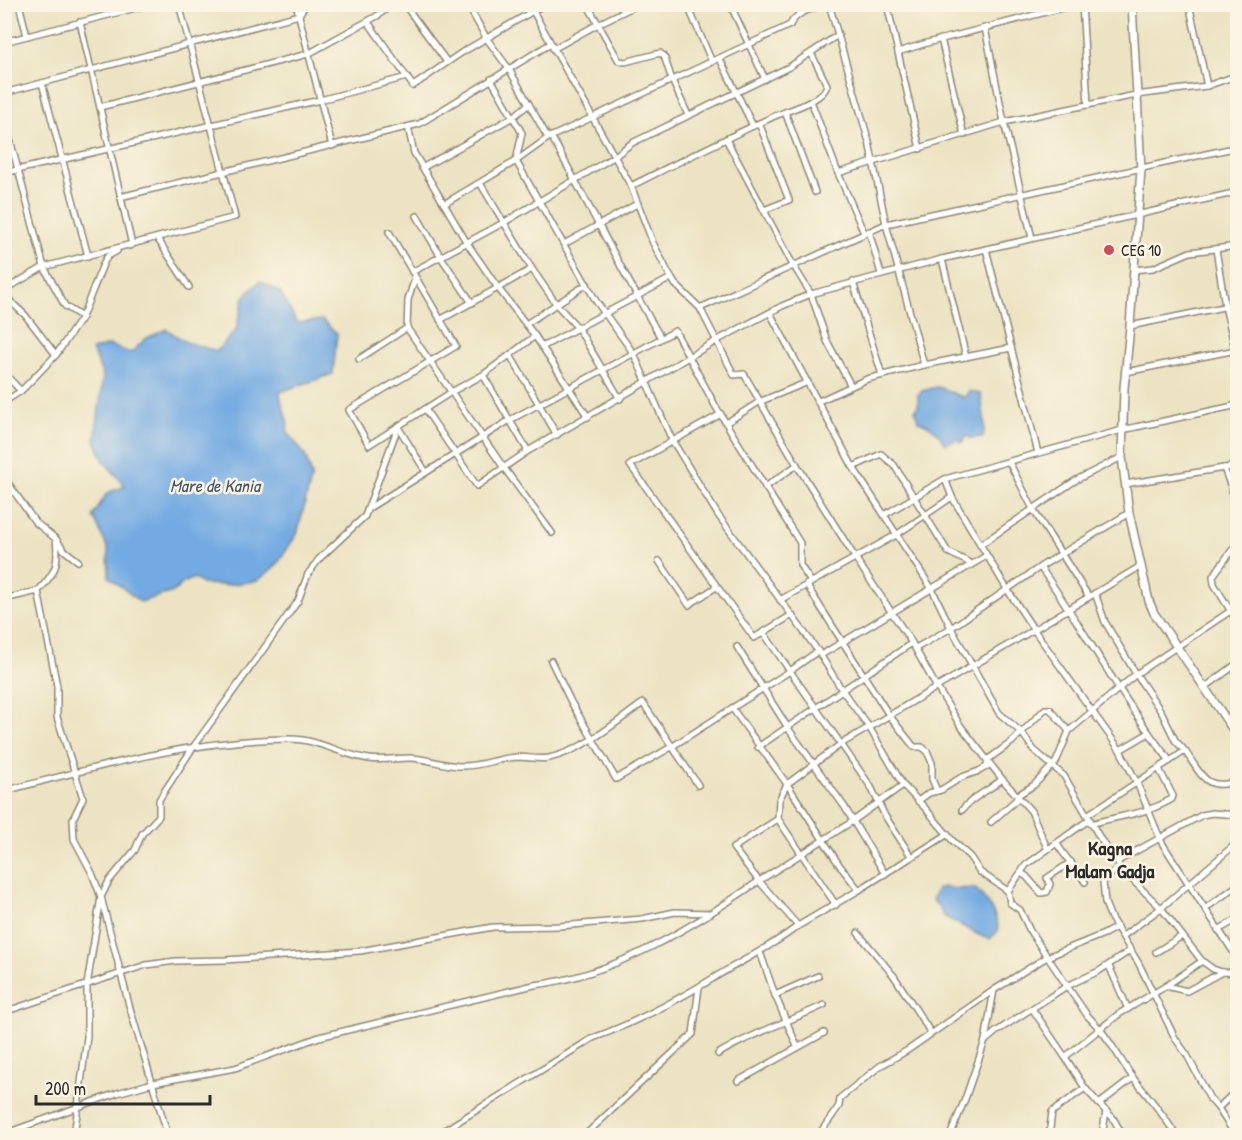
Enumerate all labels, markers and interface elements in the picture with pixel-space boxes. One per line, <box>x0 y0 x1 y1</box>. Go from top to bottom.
place label: CEG 10 <box>1121 239 1161 261</box>
marker: CEG 10 <box>1102 243 1116 257</box>
water label: Mare de Kania <box>170 473 262 498</box>
district label: Kagna Malam Gadja <box>1066 834 1155 884</box>
scale bar <box>36 1068 210 1106</box>
text: 200 m <box>45 1076 86 1101</box>

